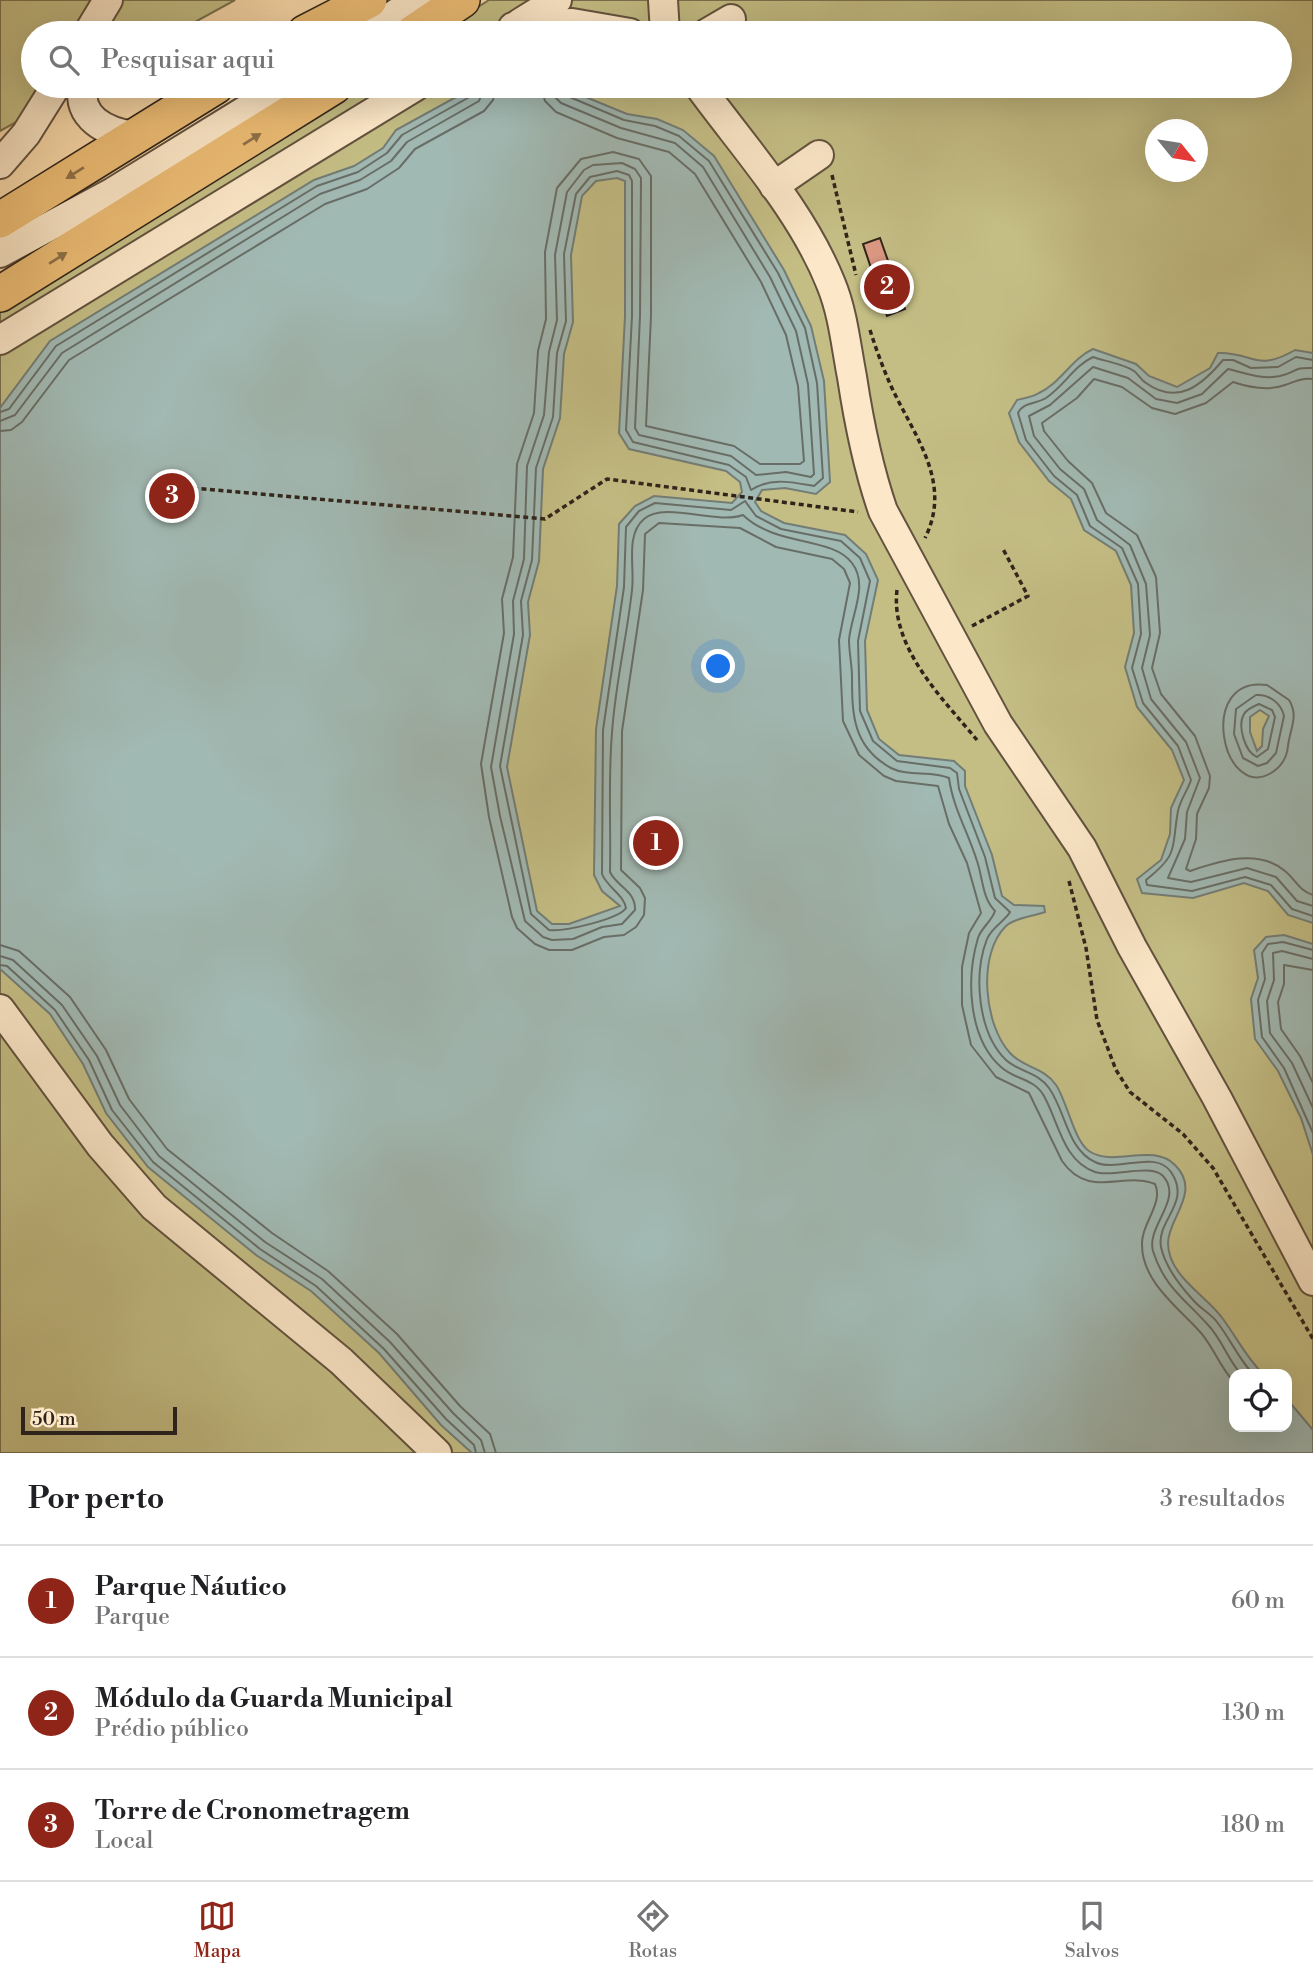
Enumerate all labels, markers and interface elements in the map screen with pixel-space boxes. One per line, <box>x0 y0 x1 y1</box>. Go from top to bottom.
search box <box>21 21 1292 98</box>
icon: search <box>45 41 83 79</box>
text: Pesquisar aqui <box>101 44 275 76</box>
north arrow <box>1145 119 1208 182</box>
one-way arrow <box>243 133 262 146</box>
one-way arrow <box>66 166 85 179</box>
one-way arrow <box>49 252 68 265</box>
pin: 2 <box>864 261 910 313</box>
pin: 3 <box>149 470 195 522</box>
your location <box>701 649 735 683</box>
pin: 1 <box>633 817 679 869</box>
map controls <box>1229 1369 1292 1432</box>
button: locate <box>1229 1369 1292 1432</box>
scale bar <box>21 1404 177 1436</box>
text: 50 m <box>32 1407 76 1431</box>
text: Por perto <box>28 1480 164 1518</box>
text: 3 resultados <box>1160 1485 1285 1513</box>
text: Parque Náutico <box>95 1571 287 1603</box>
text: 1 <box>45 1587 57 1615</box>
text: 60 m <box>1231 1587 1285 1615</box>
text: Parque <box>95 1603 170 1631</box>
text: Módulo da Guarda Municipal <box>95 1683 453 1715</box>
text: 2 <box>44 1699 58 1727</box>
text: 130 m <box>1222 1699 1285 1727</box>
text: Prédio público <box>95 1715 249 1743</box>
text: Torre de Cronometragem <box>95 1795 410 1827</box>
text: 3 <box>44 1811 58 1839</box>
text: 180 m <box>1221 1811 1285 1839</box>
text: Local <box>95 1827 153 1855</box>
tab: Mapa <box>194 1897 241 1963</box>
tab: Rotas <box>629 1897 677 1963</box>
tab: Salvos <box>1065 1897 1119 1963</box>

